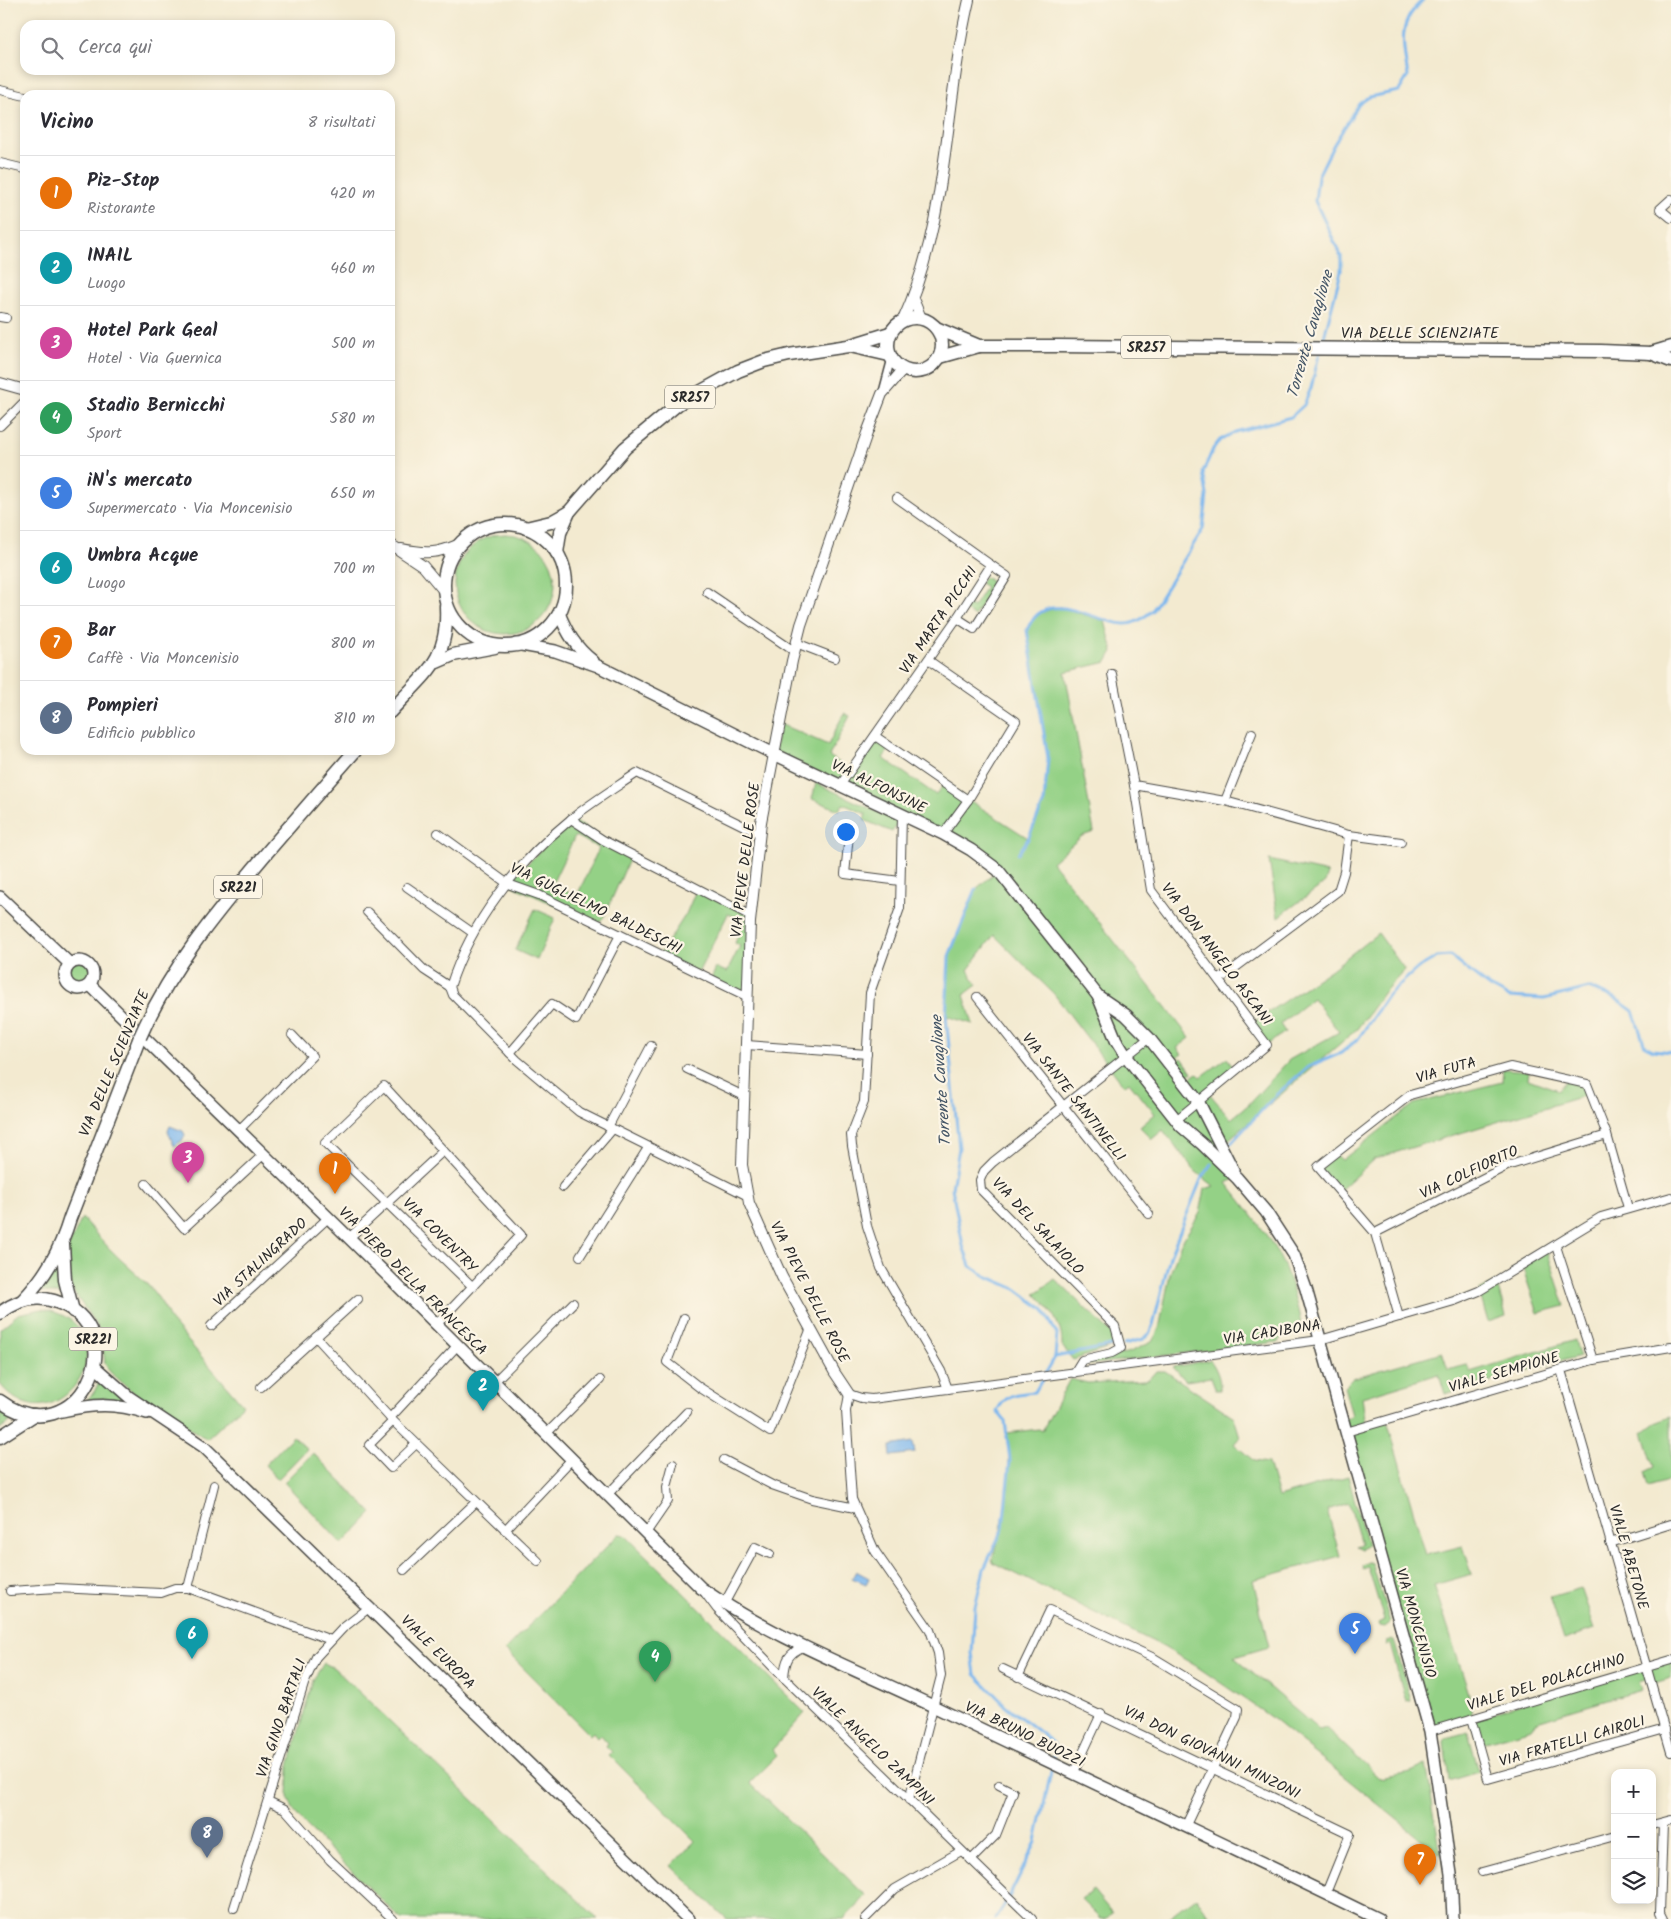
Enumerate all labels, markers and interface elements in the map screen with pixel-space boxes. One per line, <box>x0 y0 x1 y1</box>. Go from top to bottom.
search box <box>20 20 395 75</box>
text: Cerca qui <box>78 33 152 63</box>
icon: search <box>38 34 66 62</box>
text: Vicino <box>40 106 94 139</box>
text: 8 risultati <box>308 110 375 135</box>
text: Piz-Stop <box>87 166 160 196</box>
text: 1 <box>54 181 58 206</box>
text: 420 m <box>330 181 375 206</box>
text: Ristorante <box>87 196 155 221</box>
text: INAIL <box>87 241 133 271</box>
text: 2 <box>51 256 61 281</box>
text: 460 m <box>330 256 375 281</box>
water label: Torrente Cavaglione <box>1280 266 1341 401</box>
text: Luogo <box>87 271 126 296</box>
text: Hotel Park Geal <box>87 316 217 346</box>
street label: VIA DELLE SCIENZIATE <box>1341 322 1500 346</box>
text: 3 <box>52 331 60 356</box>
text: 500 m <box>331 331 375 356</box>
road number: SR257 <box>1121 336 1171 358</box>
text: Hotel · Via Guernica <box>87 346 222 371</box>
road number: SR257 <box>665 386 715 408</box>
text: Stadio Bernicchi <box>87 391 225 421</box>
text: 4 <box>52 406 60 431</box>
text: 580 m <box>330 406 375 431</box>
text: Sport <box>87 421 122 446</box>
text: iN's mercato <box>87 466 192 496</box>
text: 5 <box>52 481 60 506</box>
text: 650 m <box>330 481 375 506</box>
text: Supermercato · Via Moncenisio <box>87 496 292 521</box>
text: Umbra Acque <box>87 541 198 571</box>
text: 6 <box>52 556 60 581</box>
text: 700 m <box>332 556 375 581</box>
street label: VIA MARTA PICCHI <box>894 561 984 680</box>
text: Luogo <box>87 571 126 596</box>
text: Bar <box>87 616 115 646</box>
text: 7 <box>52 631 60 656</box>
text: 800 m <box>330 631 375 656</box>
text: Caffè · Via Moncenisio <box>87 646 239 671</box>
text: Pompieri <box>87 691 158 721</box>
text: 8 <box>51 706 61 731</box>
text: 810 m <box>333 706 375 731</box>
text: Edificio pubblico <box>87 721 195 746</box>
street label: VIA ALFONSINE <box>827 753 932 821</box>
street label: VIA PIEVE DELLE ROSE <box>725 780 768 939</box>
your location <box>833 819 859 845</box>
street label: VIA GUGLIELMO BALDESCHI <box>505 857 686 961</box>
road number: SR221 <box>214 876 262 899</box>
street label: VIA DON ANGELO ASCANI <box>1154 878 1278 1031</box>
street label: VIA DELLE SCIENZIATE <box>73 985 157 1141</box>
water label: Torrente Cavaglione <box>924 1013 959 1147</box>
street label: VIA SANTE SANTINELLI <box>1015 1028 1131 1167</box>
street label: VIA FUTA <box>1413 1051 1479 1091</box>
street label: VIA COLFIORITO <box>1416 1140 1523 1206</box>
pin: 3 <box>172 1142 204 1183</box>
pin: 1 <box>319 1153 351 1194</box>
street label: VIA DEL SALAIOLO <box>986 1172 1089 1281</box>
street label: VIA COVENTRY <box>396 1192 483 1280</box>
street label: VIA PIERO DELLA FRANCESCA <box>332 1201 493 1362</box>
street label: VIA STALINGRADO <box>208 1212 313 1313</box>
street label: VIA PIEVE DELLE ROSE <box>763 1217 856 1369</box>
street label: VIA CADIBONA <box>1222 1313 1323 1353</box>
road number: SR221 <box>69 1328 117 1350</box>
street label: VIALE SEMPIONE <box>1446 1345 1564 1400</box>
pin: 2 <box>467 1370 499 1411</box>
street label: VIALE ABETONE <box>1602 1502 1655 1614</box>
street label: VIA MONCENISIO <box>1388 1565 1442 1681</box>
street label: VIALE EUROPA <box>394 1610 480 1696</box>
pin: 5 <box>1339 1613 1371 1654</box>
pin: 6 <box>176 1618 208 1659</box>
pin: 4 <box>639 1641 671 1682</box>
street label: VIALE DEL POLACCHINO <box>1464 1647 1628 1718</box>
street label: VIA GINO BARTALI <box>250 1655 314 1781</box>
street label: VIALE ANGELO ZAMPINI <box>805 1681 940 1812</box>
street label: VIA BRUNO BUOZZI <box>960 1695 1089 1775</box>
street label: VIA DON GIOVANNI MINZONI <box>1119 1700 1304 1806</box>
street label: VIA FRATELLI CAIROLI <box>1496 1710 1648 1774</box>
map controls <box>1611 1769 1656 1904</box>
button: + <box>1611 1769 1656 1814</box>
button: − <box>1611 1814 1656 1859</box>
pin: 8 <box>191 1817 223 1858</box>
pin: 7 <box>1404 1844 1436 1885</box>
button: layers <box>1611 1859 1656 1904</box>

